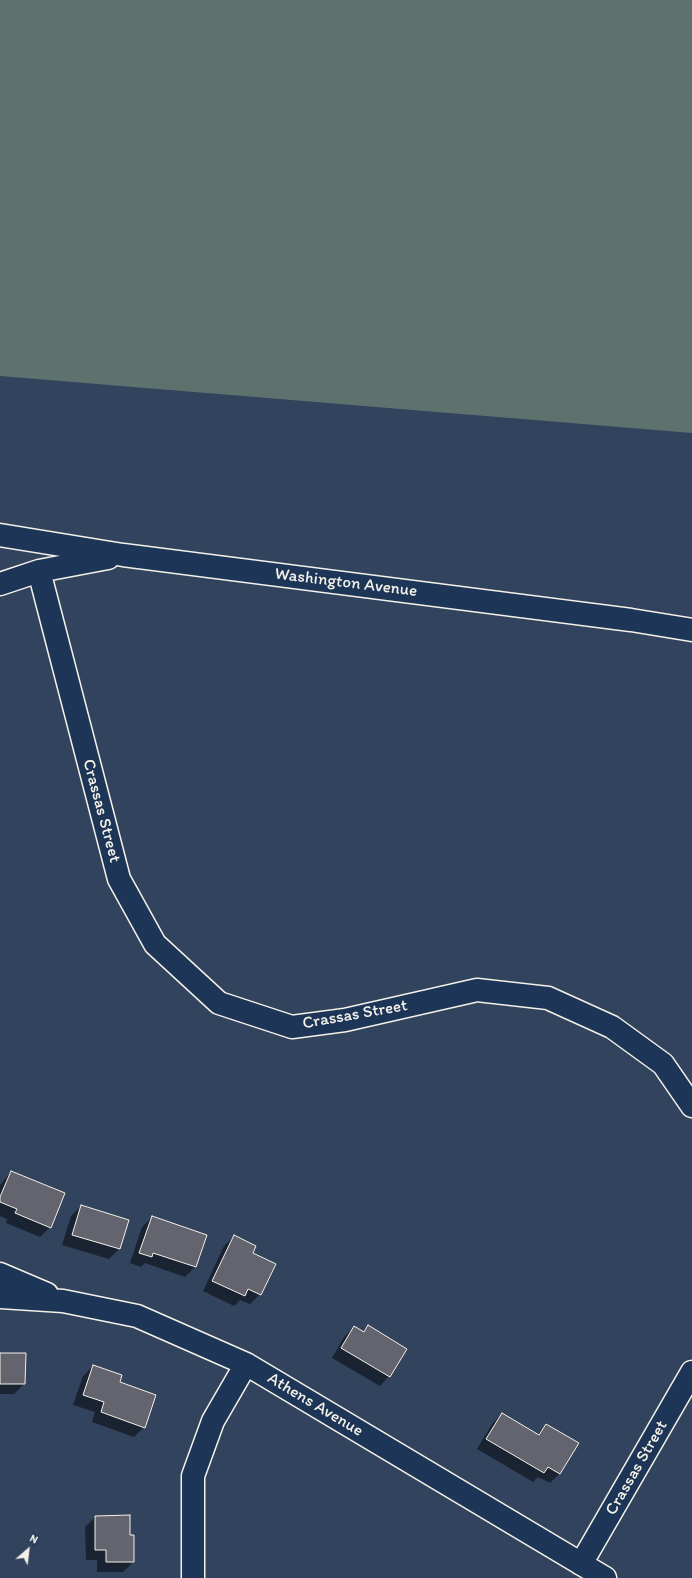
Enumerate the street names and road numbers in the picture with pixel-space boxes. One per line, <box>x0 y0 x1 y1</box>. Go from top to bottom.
street label: Washington Avenue <box>274 564 418 602</box>
street label: Crassas Street <box>77 757 125 865</box>
street label: Crassas Street <box>301 996 409 1034</box>
street label: Athens Avenue <box>263 1368 367 1442</box>
street label: Crassas Street <box>602 1417 672 1519</box>

